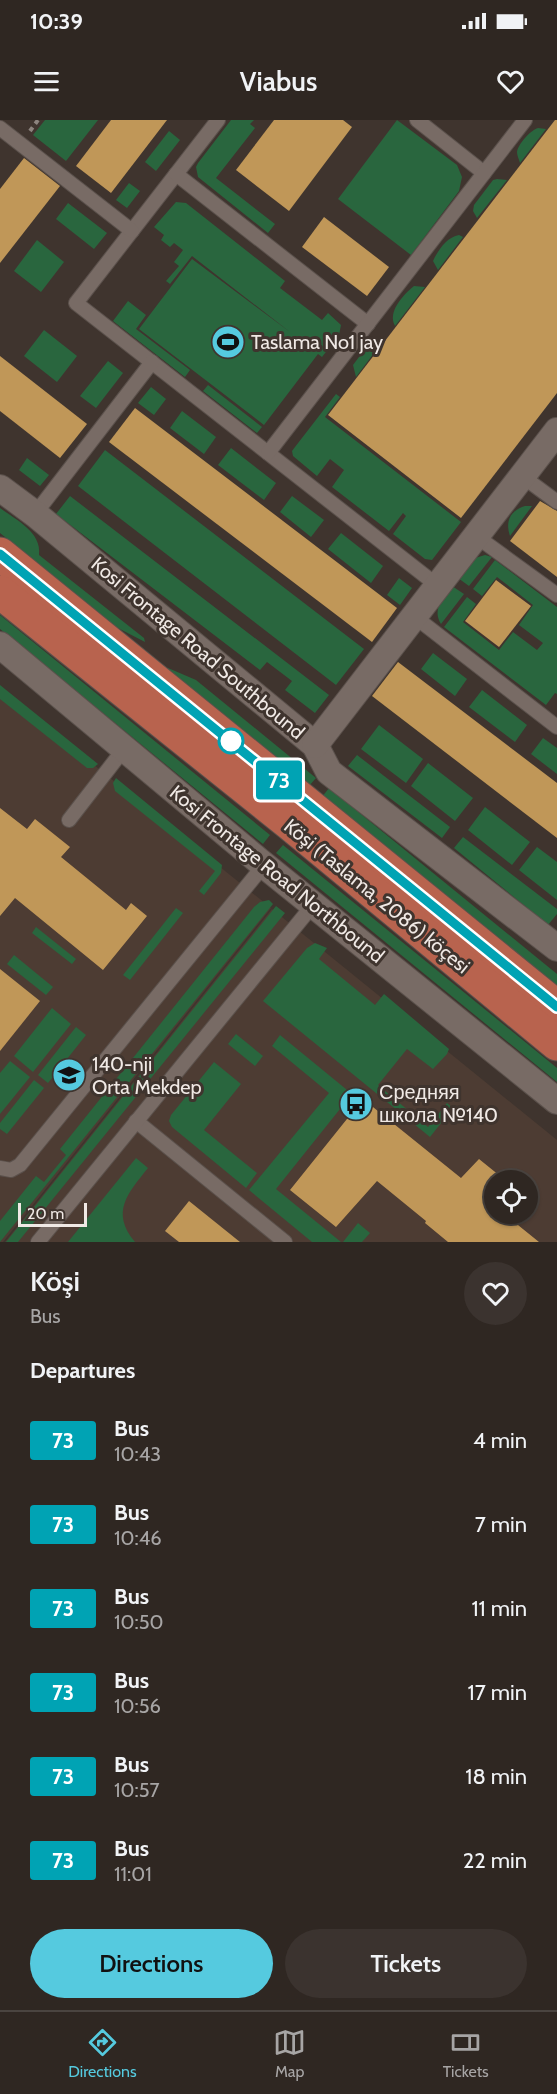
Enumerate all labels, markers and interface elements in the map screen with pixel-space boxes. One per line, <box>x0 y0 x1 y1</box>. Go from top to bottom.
text: 10:39 <box>30 8 83 35</box>
icon: menu <box>30 65 63 98</box>
text: Viabus <box>240 65 317 98</box>
icon: heart <box>494 65 527 98</box>
sports icon: Taslama No1 jay <box>210 324 246 360</box>
place label: Taslama No1 jay <box>251 330 383 354</box>
street label: Kosi Frontage Road Southbound <box>87 552 309 744</box>
unlabelled marker <box>218 728 244 754</box>
line badge: 73 <box>252 760 306 800</box>
text: 73 <box>268 768 290 793</box>
street label: Kosi Frontage Road Northbound <box>165 780 389 968</box>
street label: Köşi (Taslama, 2086) köçesi <box>279 814 475 978</box>
place label: 140-nji Orta Mekdep <box>92 1052 202 1099</box>
school or university icon: 140-nji Orta Mekdep <box>51 1057 87 1093</box>
place label: Средняя школа №140 <box>379 1080 498 1127</box>
bus stop icon: Средняя школа №140 <box>338 1086 374 1122</box>
map controls <box>484 1170 538 1224</box>
button: locate <box>484 1170 538 1224</box>
scale bar <box>18 1200 87 1228</box>
text: 20 m <box>27 1204 64 1223</box>
button: heart <box>464 1262 527 1325</box>
text: Köşi <box>30 1264 80 1298</box>
text: Bus <box>30 1304 61 1328</box>
text: Departures <box>30 1357 135 1384</box>
text: Bus <box>114 1415 149 1442</box>
text: 4 min <box>473 1427 527 1454</box>
text: 73 <box>52 1428 74 1453</box>
text: 10:43 <box>114 1442 161 1466</box>
text: Bus <box>114 1499 149 1526</box>
text: 7 min <box>475 1511 527 1538</box>
text: 73 <box>52 1512 74 1537</box>
text: 10:46 <box>114 1526 162 1550</box>
text: Bus <box>114 1583 149 1610</box>
text: 11 min <box>471 1595 527 1622</box>
text: 73 <box>52 1596 74 1621</box>
text: 10:50 <box>114 1610 163 1634</box>
text: Bus <box>114 1667 149 1694</box>
text: 17 min <box>468 1679 527 1706</box>
text: 73 <box>52 1680 74 1705</box>
text: 10:56 <box>114 1694 161 1718</box>
text: Bus <box>114 1751 149 1778</box>
text: 18 min <box>465 1763 527 1790</box>
text: 73 <box>52 1764 74 1789</box>
text: 10:57 <box>114 1778 160 1802</box>
text: Bus <box>114 1835 149 1862</box>
text: 22 min <box>463 1847 527 1874</box>
text: 73 <box>52 1848 74 1873</box>
text: 11:01 <box>114 1862 152 1886</box>
button: Directions <box>30 1929 273 1998</box>
button: Tickets <box>285 1929 527 1998</box>
tab: Directions <box>68 2026 137 2081</box>
tab: Map <box>273 2026 306 2081</box>
tab: Tickets <box>443 2026 489 2081</box>

